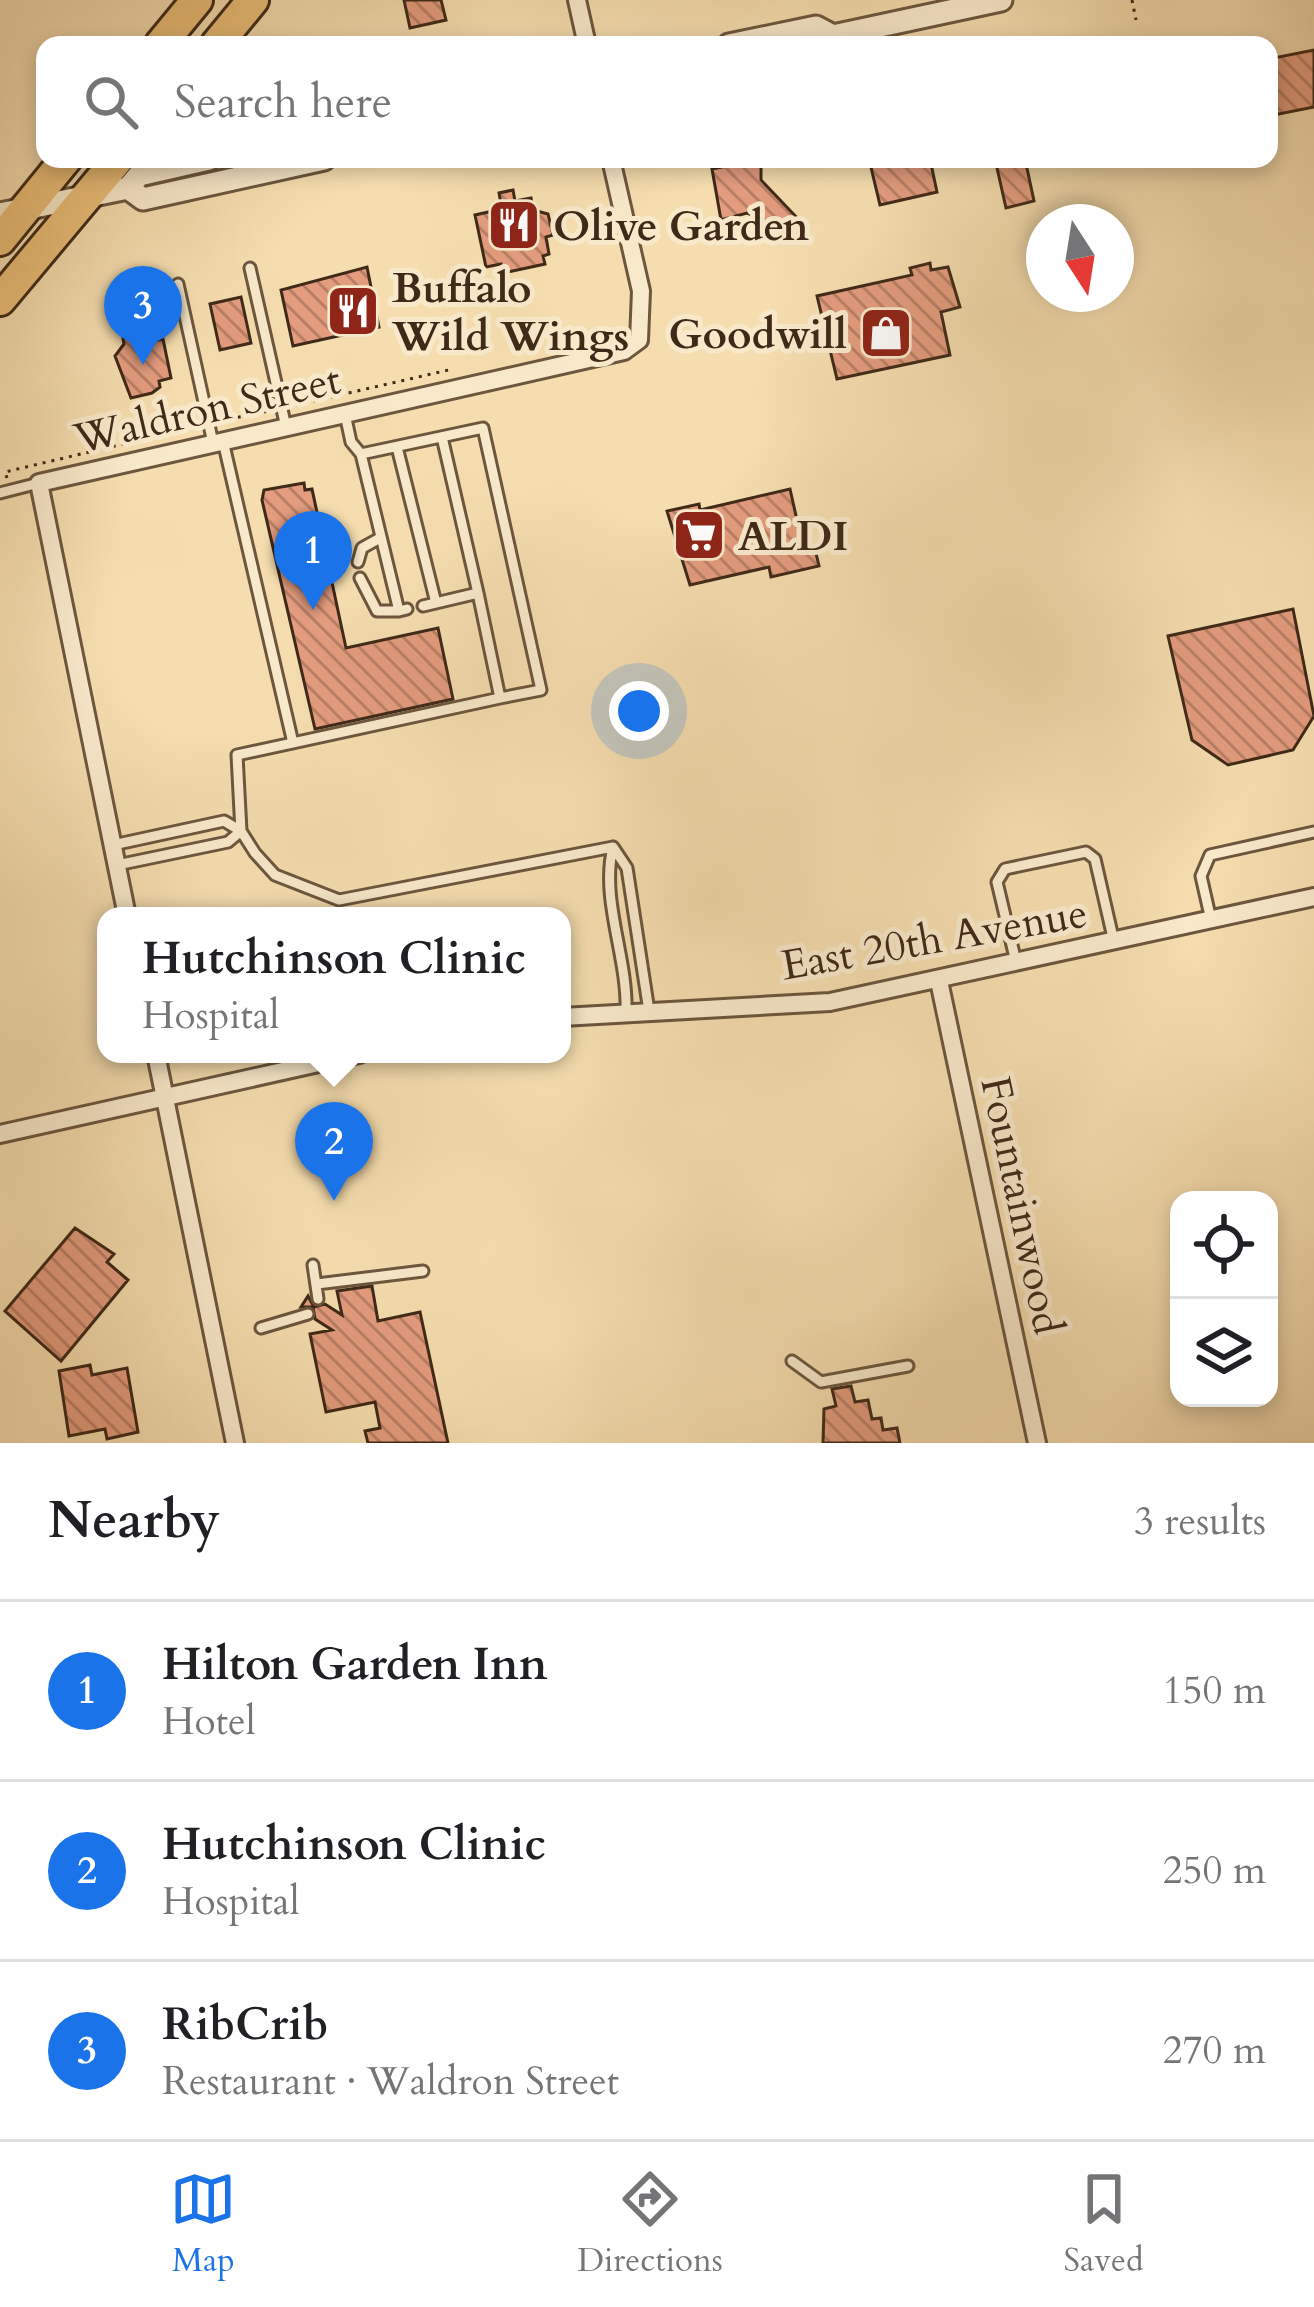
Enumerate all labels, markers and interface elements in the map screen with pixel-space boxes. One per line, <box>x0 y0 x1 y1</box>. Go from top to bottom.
search box <box>36 36 1278 168</box>
icon: search <box>78 69 144 135</box>
text: Search here <box>174 72 392 133</box>
restaurant icon: Olive Garden <box>486 197 542 253</box>
place label: Olive Garden <box>553 198 809 255</box>
north arrow <box>1026 204 1134 312</box>
place label: Buffalo Wild Wings <box>391 260 629 365</box>
pin: 3 <box>104 266 182 365</box>
restaurant icon: Buffalo Wild Wings <box>325 283 381 339</box>
shop icon: Goodwill <box>858 305 914 361</box>
place label: Goodwill <box>668 306 847 363</box>
street label: Waldron Street <box>68 351 346 468</box>
supermarket icon: ALDI <box>671 507 727 563</box>
place label: ALDI <box>738 508 848 565</box>
pin: 1 <box>274 511 352 610</box>
your location <box>609 681 669 741</box>
street label: East 20th Avenue <box>777 885 1092 994</box>
popup <box>97 907 571 1063</box>
text: Hutchinson Clinic <box>142 928 526 989</box>
text: Hospital <box>142 989 280 1042</box>
street label: Fountainwood <box>966 1071 1077 1339</box>
pin: 2 <box>295 1102 373 1201</box>
map controls <box>1170 1191 1278 1407</box>
button: locate <box>1170 1191 1278 1299</box>
button: layers <box>1170 1299 1278 1407</box>
text: Nearby <box>48 1486 220 1556</box>
text: 3 results <box>1134 1495 1266 1548</box>
text: Hilton Garden Inn <box>162 1634 548 1695</box>
text: 1 <box>77 1664 97 1717</box>
text: 150 m <box>1163 1664 1266 1717</box>
text: Hotel <box>162 1695 256 1748</box>
text: Hutchinson Clinic <box>162 1814 546 1875</box>
text: 2 <box>77 1844 97 1897</box>
text: 250 m <box>1163 1844 1266 1897</box>
text: Hospital <box>162 1875 300 1928</box>
text: RibCrib <box>162 1994 328 2055</box>
text: 3 <box>77 2024 97 2077</box>
text: 270 m <box>1163 2024 1266 2077</box>
text: Restaurant · Waldron Street <box>162 2055 619 2108</box>
tab: Map <box>170 2166 236 2283</box>
tab: Directions <box>577 2166 723 2283</box>
tab: Saved <box>1064 2166 1144 2283</box>

